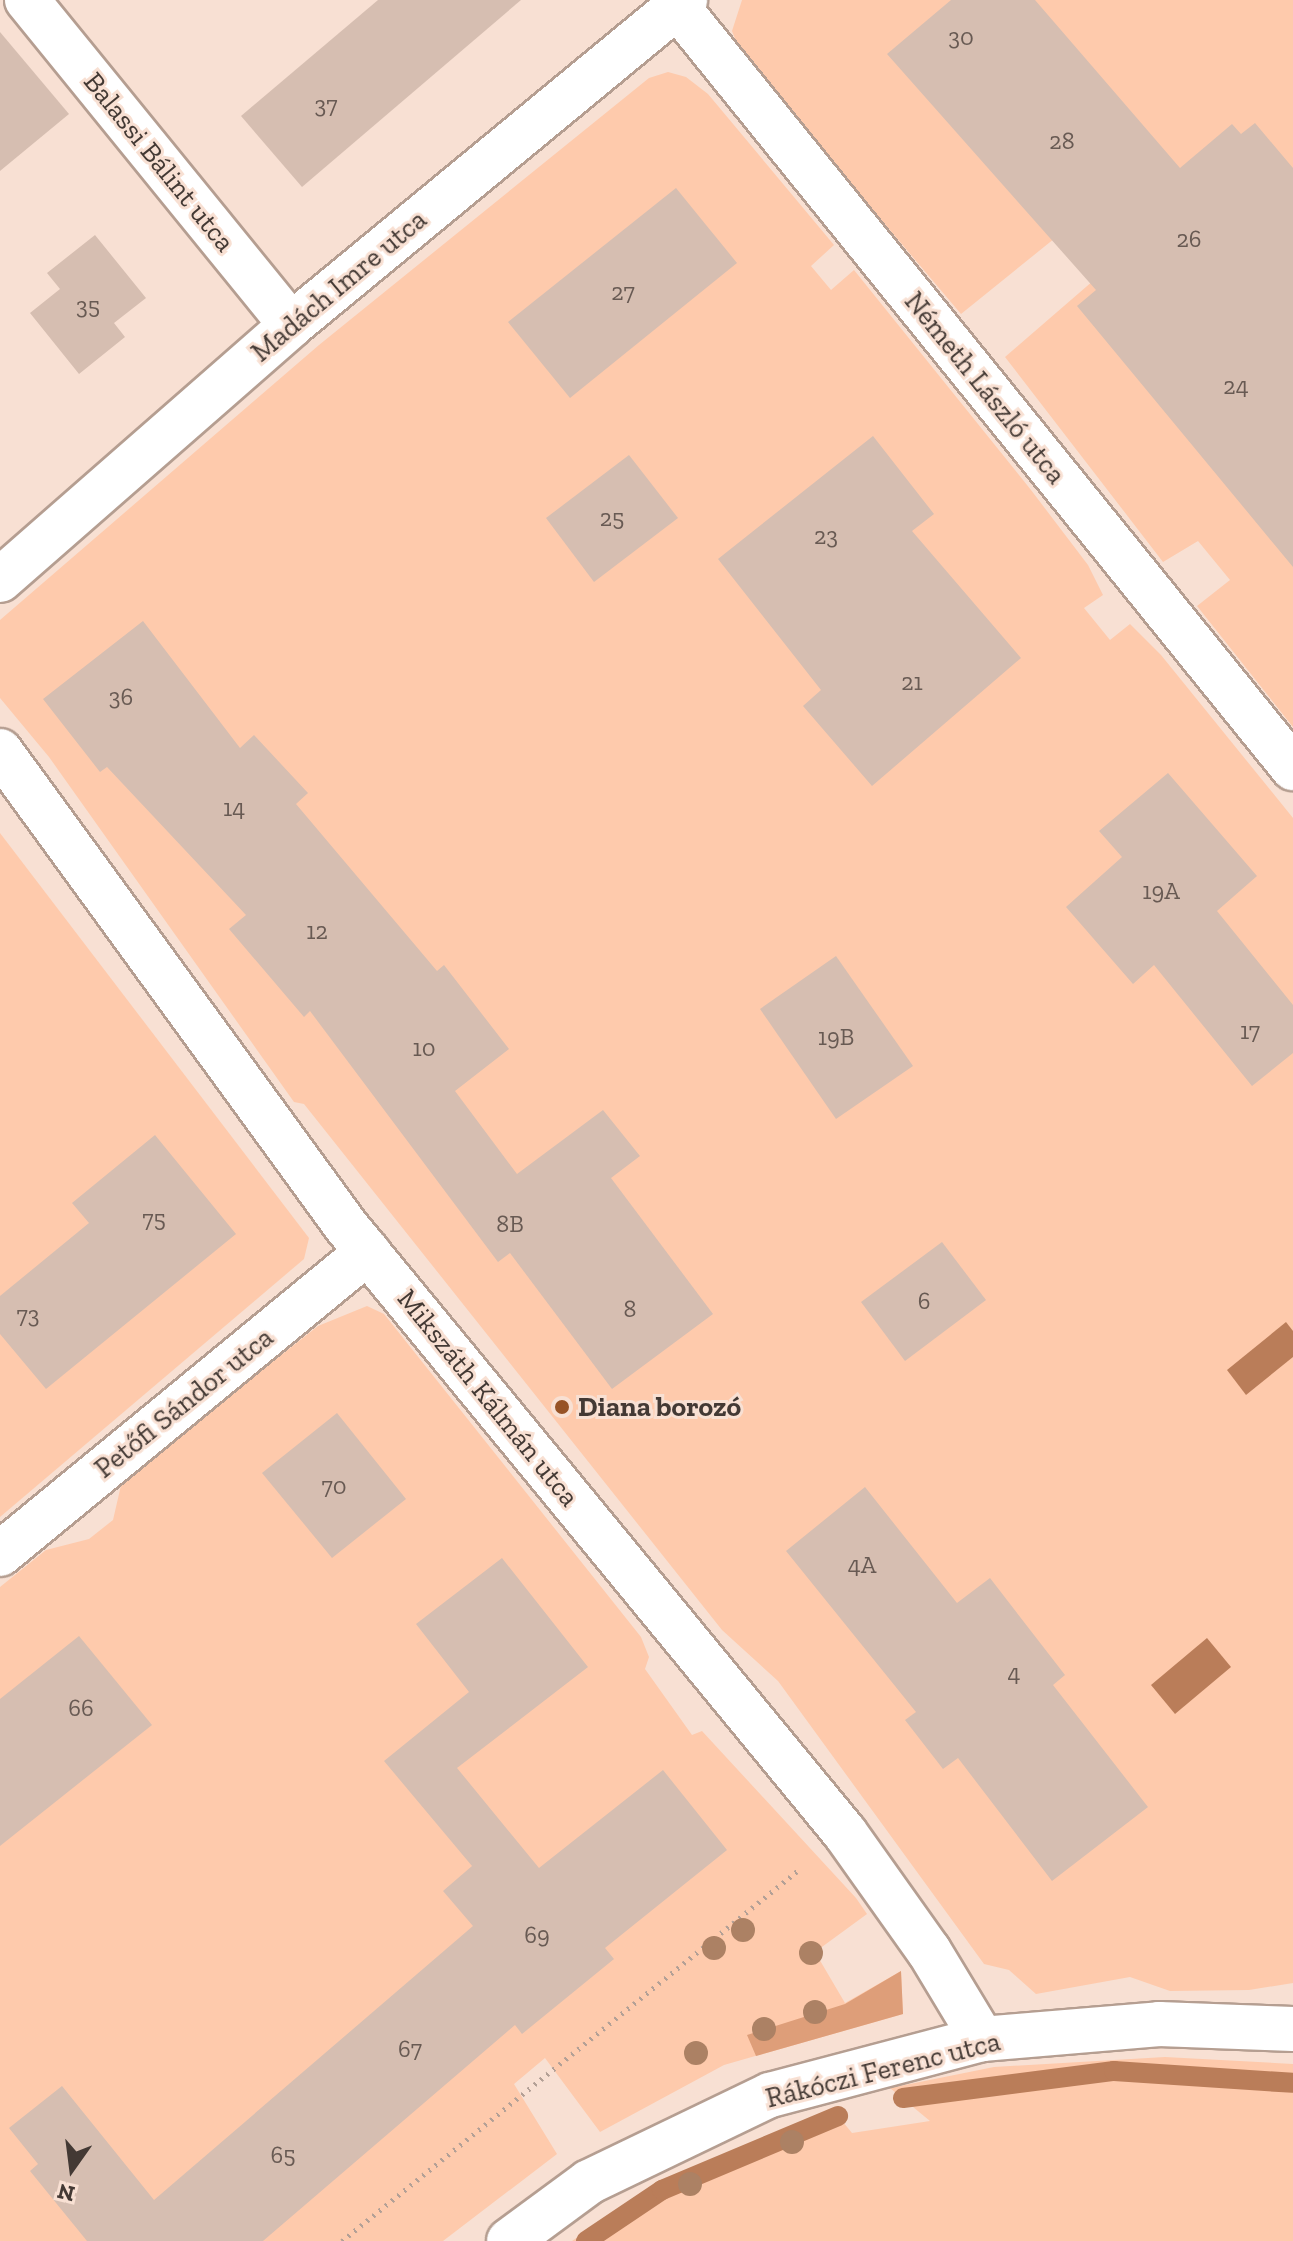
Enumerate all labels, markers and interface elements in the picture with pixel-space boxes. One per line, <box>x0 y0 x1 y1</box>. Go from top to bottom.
house number: 30 <box>948 23 974 51</box>
street label: Balassi Bálint utca <box>76 65 242 259</box>
house number: 37 <box>314 91 338 119</box>
house number: 28 <box>1049 127 1075 155</box>
street label: Madách Imre utca <box>244 203 434 369</box>
house number: 26 <box>1176 225 1202 253</box>
house number: 27 <box>611 278 635 306</box>
street label: Németh László utca <box>897 285 1073 491</box>
house number: 35 <box>76 292 100 320</box>
house number: 24 <box>1223 372 1249 400</box>
house number: 25 <box>600 504 624 532</box>
house number: 23 <box>814 522 838 550</box>
house number: 21 <box>901 668 923 696</box>
house number: 36 <box>109 683 133 711</box>
house number: 14 <box>223 794 245 822</box>
house number: 19A <box>1142 877 1180 905</box>
house number: 12 <box>306 917 328 945</box>
house number: 17 <box>1240 1017 1260 1045</box>
house number: 19B <box>818 1023 854 1051</box>
house number: 10 <box>412 1034 436 1062</box>
house number: 75 <box>142 1205 166 1233</box>
house number: 8B <box>496 1210 524 1238</box>
street label: Mikszáth Kálmán utca <box>390 1283 586 1513</box>
house number: 6 <box>918 1287 930 1315</box>
house number: 8 <box>624 1295 636 1323</box>
house number: 73 <box>16 1301 40 1329</box>
street label: Petőfi Sándor utca <box>88 1321 280 1485</box>
place label: Diana borozó <box>578 1390 741 1424</box>
marker: Diana borozó <box>553 1398 571 1416</box>
house number: 70 <box>321 1472 347 1500</box>
house number: 4A <box>848 1551 876 1579</box>
house number: 4 <box>1008 1659 1020 1687</box>
house number: 66 <box>68 1694 94 1722</box>
house number: 69 <box>524 1921 550 1949</box>
street label: Rákóczi Ferenc utca <box>762 2025 1004 2115</box>
house number: 67 <box>398 2035 422 2063</box>
north arrow <box>32 2129 112 2209</box>
house number: 65 <box>270 2141 296 2169</box>
text: N <box>55 2178 77 2208</box>

